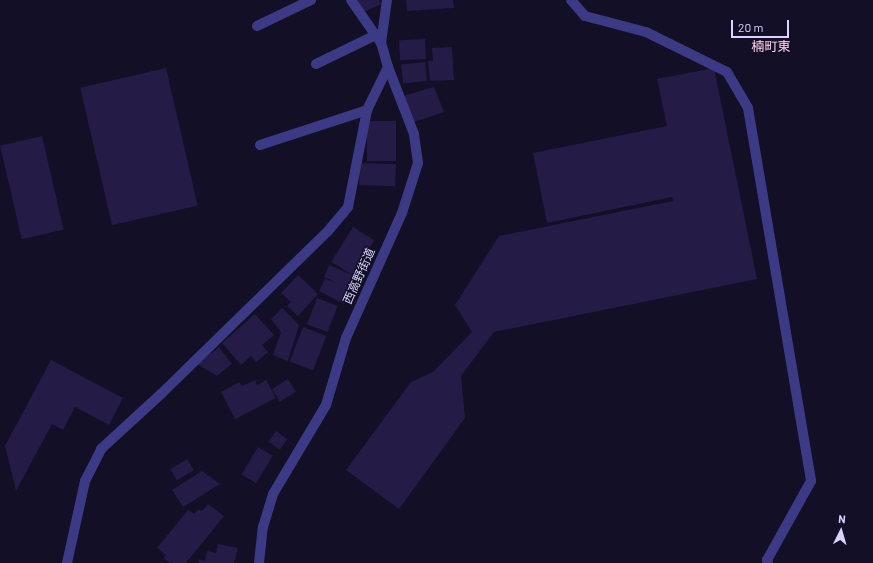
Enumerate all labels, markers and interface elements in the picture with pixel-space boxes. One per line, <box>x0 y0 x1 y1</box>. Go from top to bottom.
scale bar <box>733 12 791 38</box>
text: 20 m <box>738 20 764 34</box>
district label: 楠町東 <box>752 38 790 54</box>
street label: 西高野街道 <box>340 246 378 306</box>
north arrow <box>821 511 861 551</box>
text: N <box>838 512 846 525</box>

